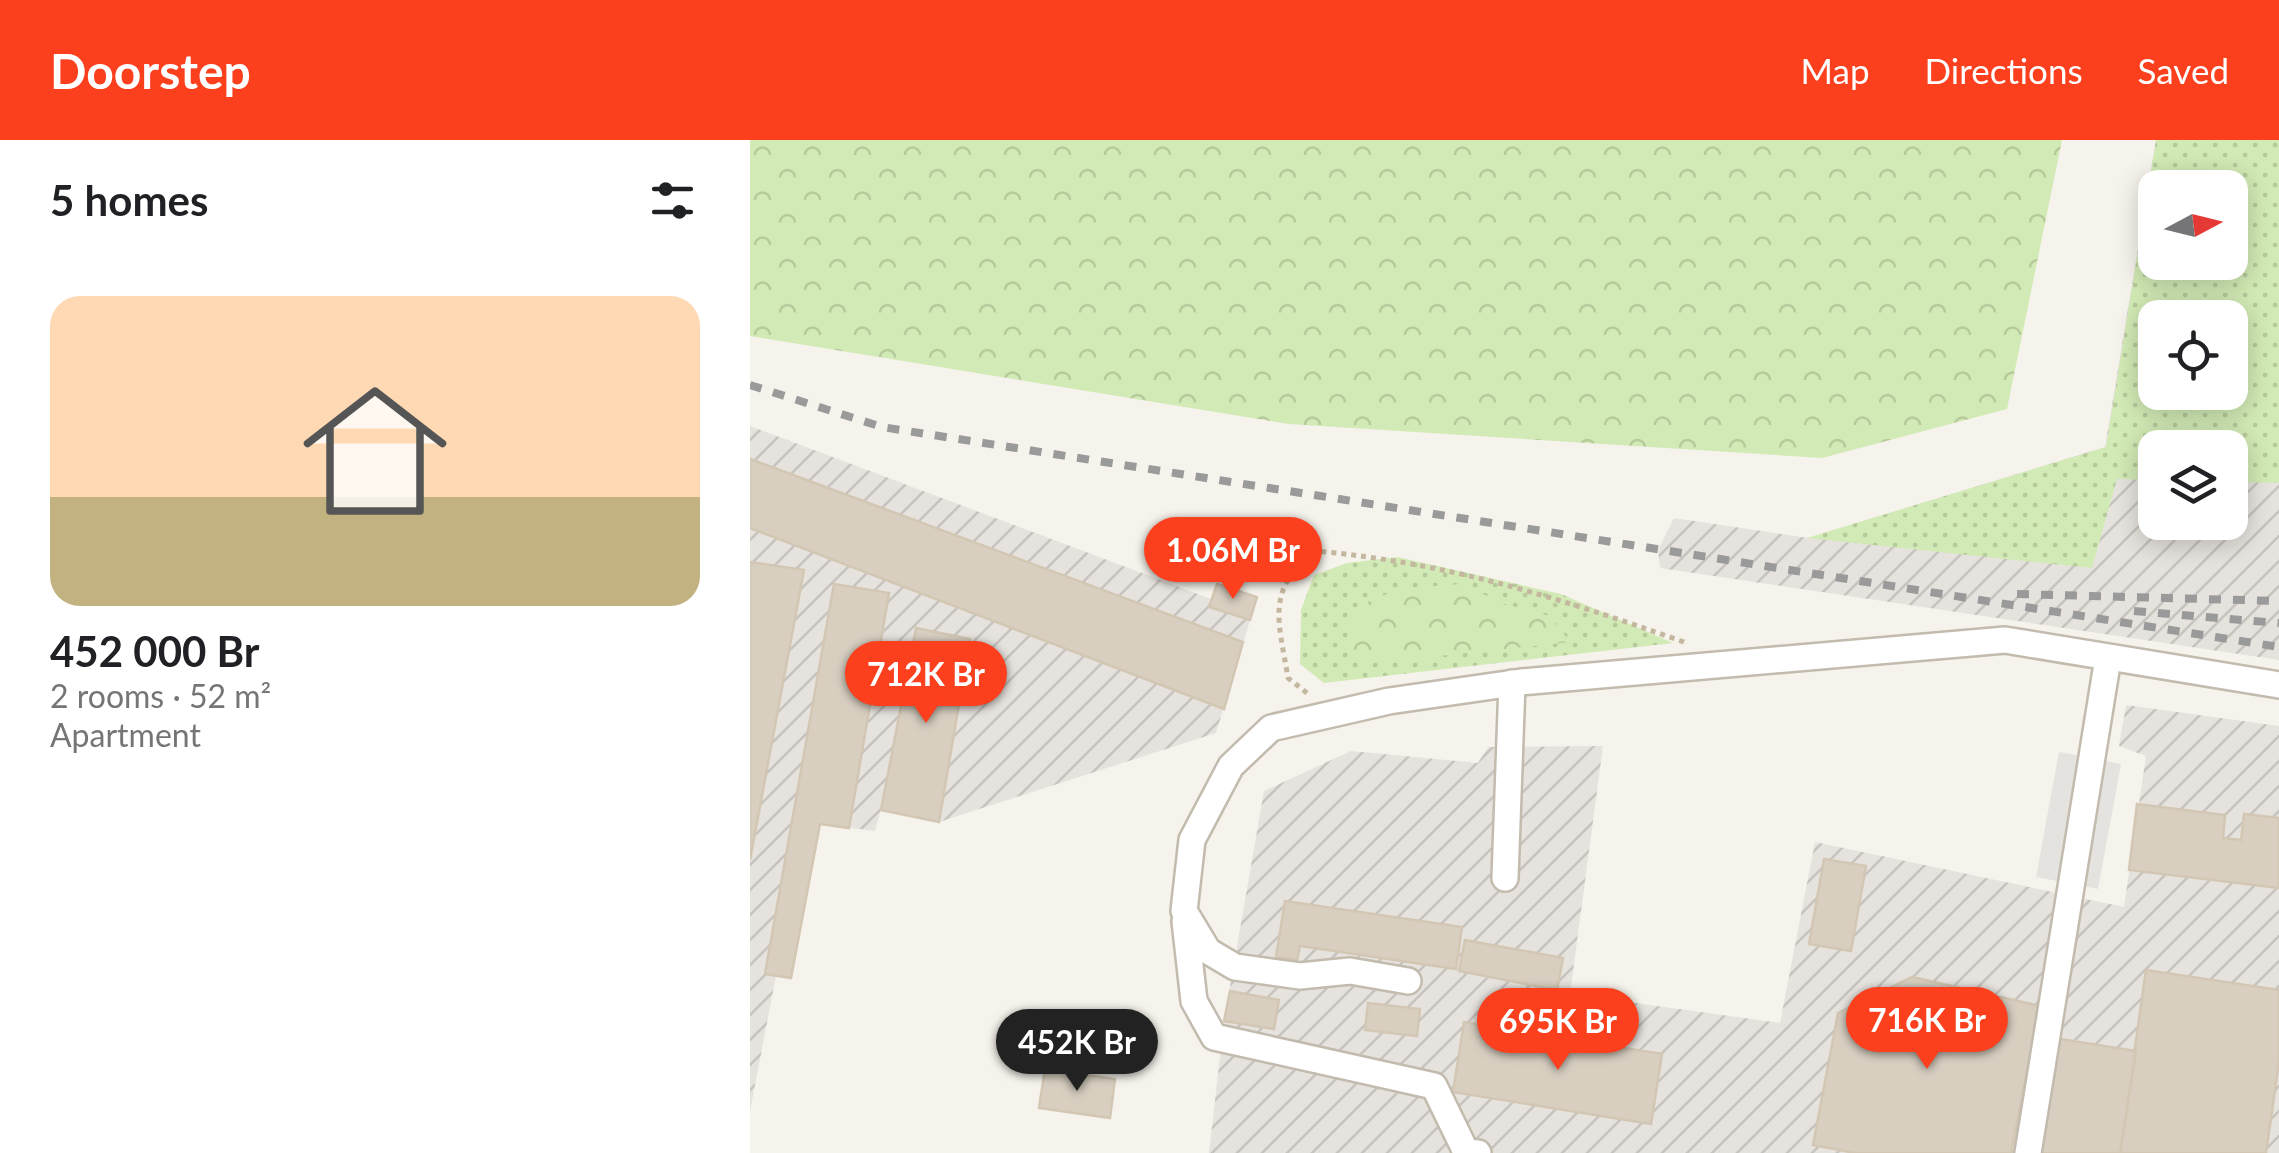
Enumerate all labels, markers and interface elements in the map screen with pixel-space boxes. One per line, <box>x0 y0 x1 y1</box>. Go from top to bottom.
text: Doorstep <box>50 42 251 99</box>
text: Map <box>1801 49 1870 91</box>
text: Directions <box>1925 49 2083 91</box>
text: Saved <box>2138 49 2229 91</box>
north arrow <box>2138 170 2248 280</box>
map controls <box>2138 170 2248 540</box>
icon: filters <box>645 173 700 228</box>
text: 5 homes <box>50 175 208 225</box>
button: locate <box>2138 300 2248 410</box>
icon: home <box>285 361 465 541</box>
button: layers <box>2138 430 2248 540</box>
pin: 1.06M Br <box>1130 517 1336 602</box>
text: 1.06M Br <box>1166 530 1300 569</box>
text: 452 000 Br <box>50 626 260 676</box>
pin: 712K Br <box>834 641 1018 726</box>
text: 712K Br <box>867 654 985 693</box>
text: 2 rooms · 52 m² <box>50 676 271 715</box>
text: Apartment <box>50 715 201 754</box>
pin: 716K Br <box>1835 987 2019 1072</box>
pin: 695K Br <box>1466 988 1650 1073</box>
text: 716K Br <box>1868 1000 1986 1039</box>
text: 695K Br <box>1499 1001 1617 1040</box>
pin: 452K Br <box>985 1009 1169 1094</box>
text: 452K Br <box>1018 1022 1136 1061</box>

